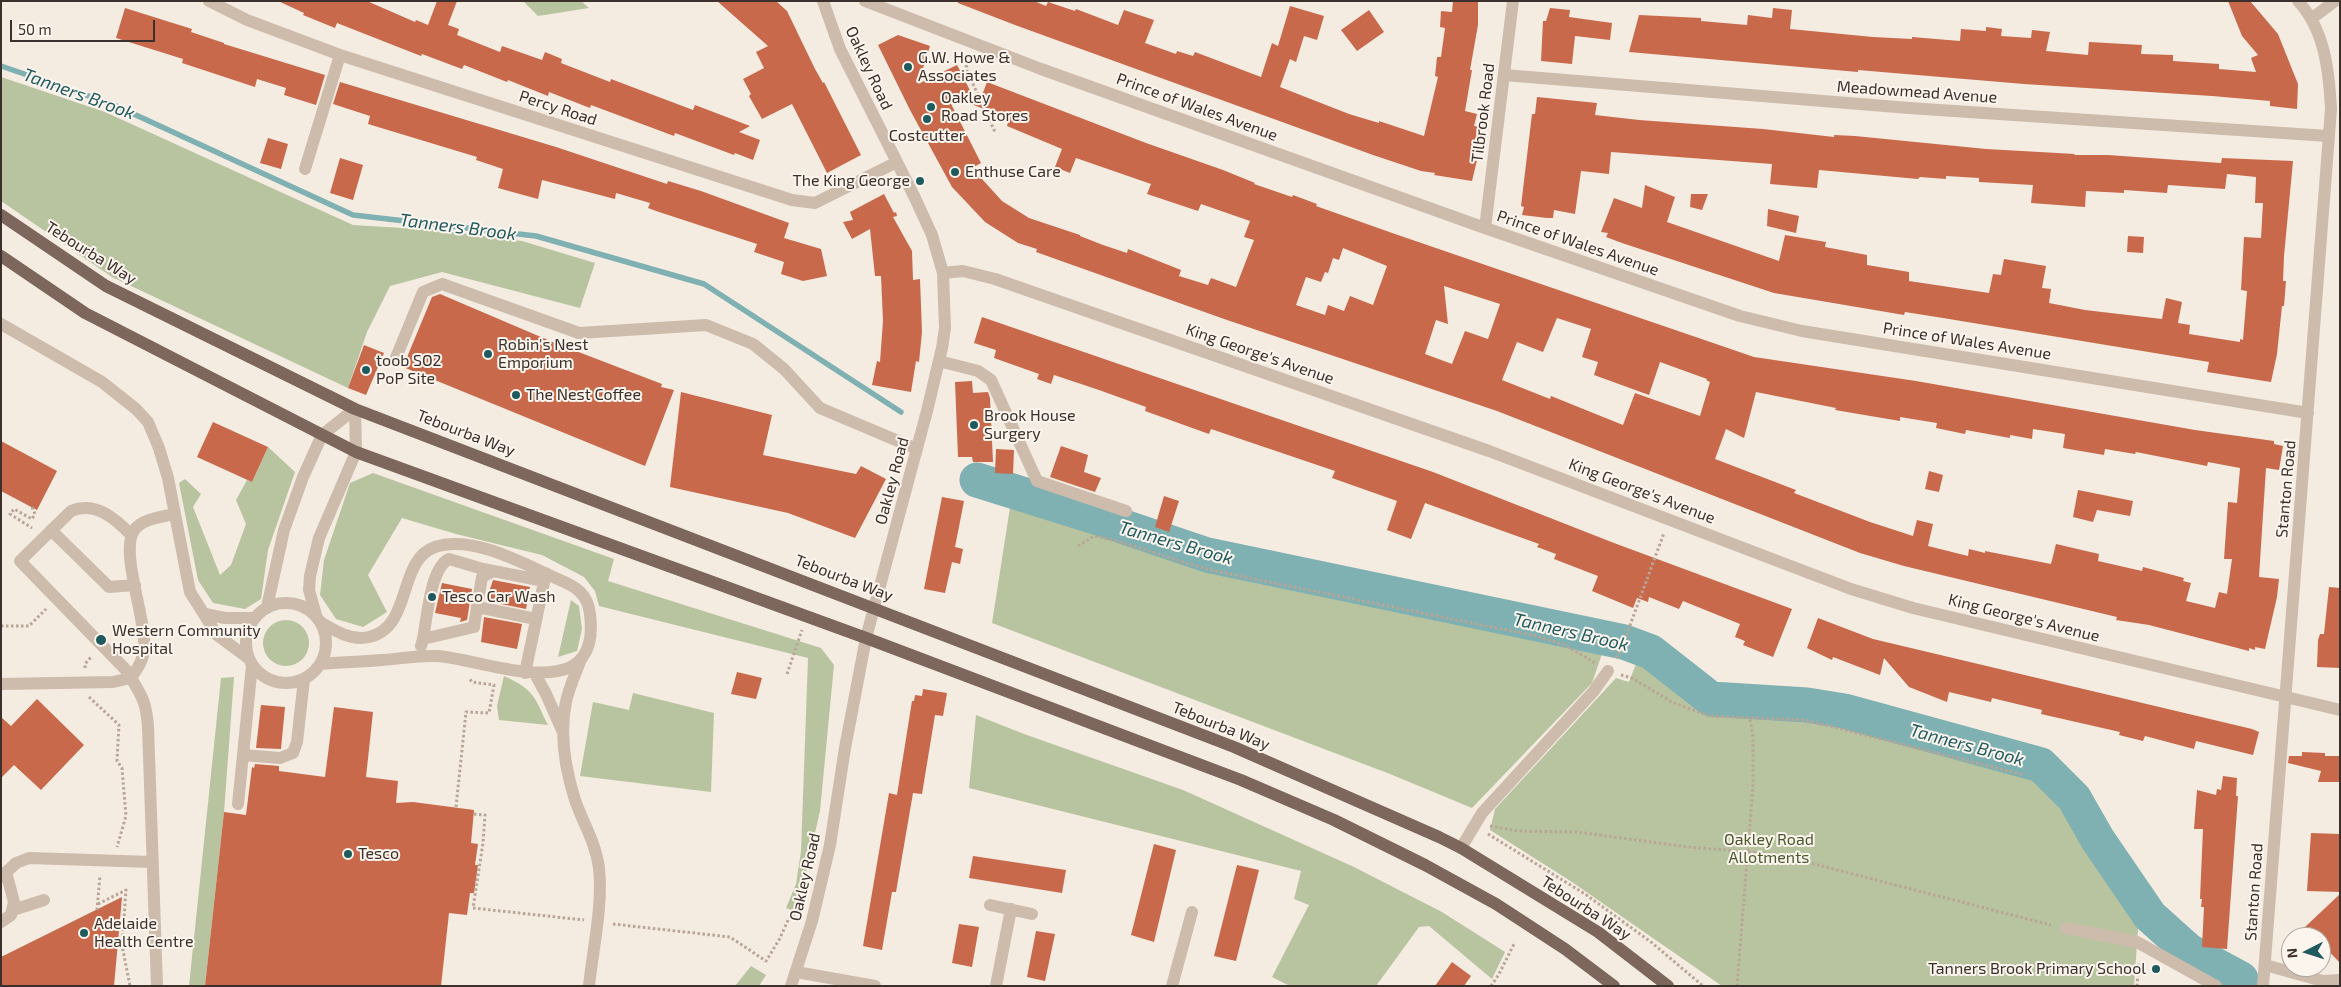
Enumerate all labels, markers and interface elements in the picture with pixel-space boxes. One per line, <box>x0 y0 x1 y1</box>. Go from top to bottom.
scale bar <box>12 10 158 42</box>
text: 50 m <box>18 20 52 38</box>
street label: Oakley Road <box>841 23 897 113</box>
place label: G.W. Howe & Associates <box>918 48 1011 86</box>
marker: G.W. Howe & Associates <box>902 61 914 73</box>
street label: Tilbrook Road <box>1467 62 1499 164</box>
water label: Tanners Brook <box>20 64 138 124</box>
street label: Prince of Wales Avenue <box>1114 69 1280 145</box>
street label: Meadowmead Avenue <box>1836 77 1998 107</box>
street label: Percy Road <box>517 86 599 130</box>
place label: Oakley Road Stores <box>941 88 1028 126</box>
marker: Oakley Road Stores <box>925 101 937 113</box>
marker: Costcutter <box>921 113 933 125</box>
place label: Costcutter <box>889 126 965 146</box>
place label: Enthuse Care <box>965 162 1061 182</box>
marker: Enthuse Care <box>949 166 961 178</box>
place label: The King George <box>792 171 910 191</box>
marker: The King George <box>914 175 926 187</box>
street label: Prince of Wales Avenue <box>1494 206 1662 280</box>
water label: Tanners Brook <box>398 209 518 245</box>
street label: Tebourba Way <box>42 217 140 289</box>
street label: Prince of Wales Avenue <box>1881 318 2053 364</box>
street label: King George's Avenue <box>1183 320 1337 388</box>
place label: Robin's Nest Emporium <box>498 335 588 373</box>
marker: Robin's Nest Emporium <box>482 348 494 360</box>
place label: toob SO2 PoP Site <box>376 351 442 389</box>
marker: toob SO2 PoP Site <box>360 364 372 376</box>
place label: The Nest Coffee <box>526 385 641 405</box>
marker: The Nest Coffee <box>510 389 522 401</box>
street label: Tebourba Way <box>414 405 518 461</box>
place label: Brook House Surgery <box>984 406 1076 444</box>
marker: Brook House Surgery <box>968 419 980 431</box>
street label: Oakley Road <box>871 435 913 527</box>
street label: Stanton Road <box>2272 439 2300 539</box>
street label: King George's Avenue <box>1566 454 1718 528</box>
water label: Tanners Brook <box>1117 516 1235 570</box>
street label: Tebourba Way <box>792 550 896 606</box>
place label: Tesco Car Wash <box>442 587 556 607</box>
street label: King George's Avenue <box>1946 590 2102 646</box>
marker: Tesco Car Wash <box>426 591 438 603</box>
water label: Tanners Brook <box>1511 608 1631 656</box>
place label: Western Community Hospital <box>112 621 261 659</box>
marker: Western Community Hospital <box>94 633 108 647</box>
street label: Tebourba Way <box>1169 698 1273 754</box>
water label: Tanners Brook <box>1908 719 2026 771</box>
park label: Oakley Road Allotments <box>1724 830 1814 868</box>
street label: Oakley Road <box>786 831 824 923</box>
street label: Stanton Road <box>2241 842 2267 942</box>
place label: Tesco <box>358 844 399 864</box>
marker: Tesco <box>342 848 354 860</box>
street label: Tebourba Way <box>1537 872 1635 944</box>
place label: Adelaide Health Centre <box>94 914 194 952</box>
marker: Adelaide Health Centre <box>78 927 90 939</box>
north arrow <box>2281 927 2331 977</box>
text: N <box>2283 947 2300 959</box>
place label: Tanners Brook Primary School <box>1928 959 2146 979</box>
marker: Tanners Brook Primary School <box>2150 963 2162 975</box>

